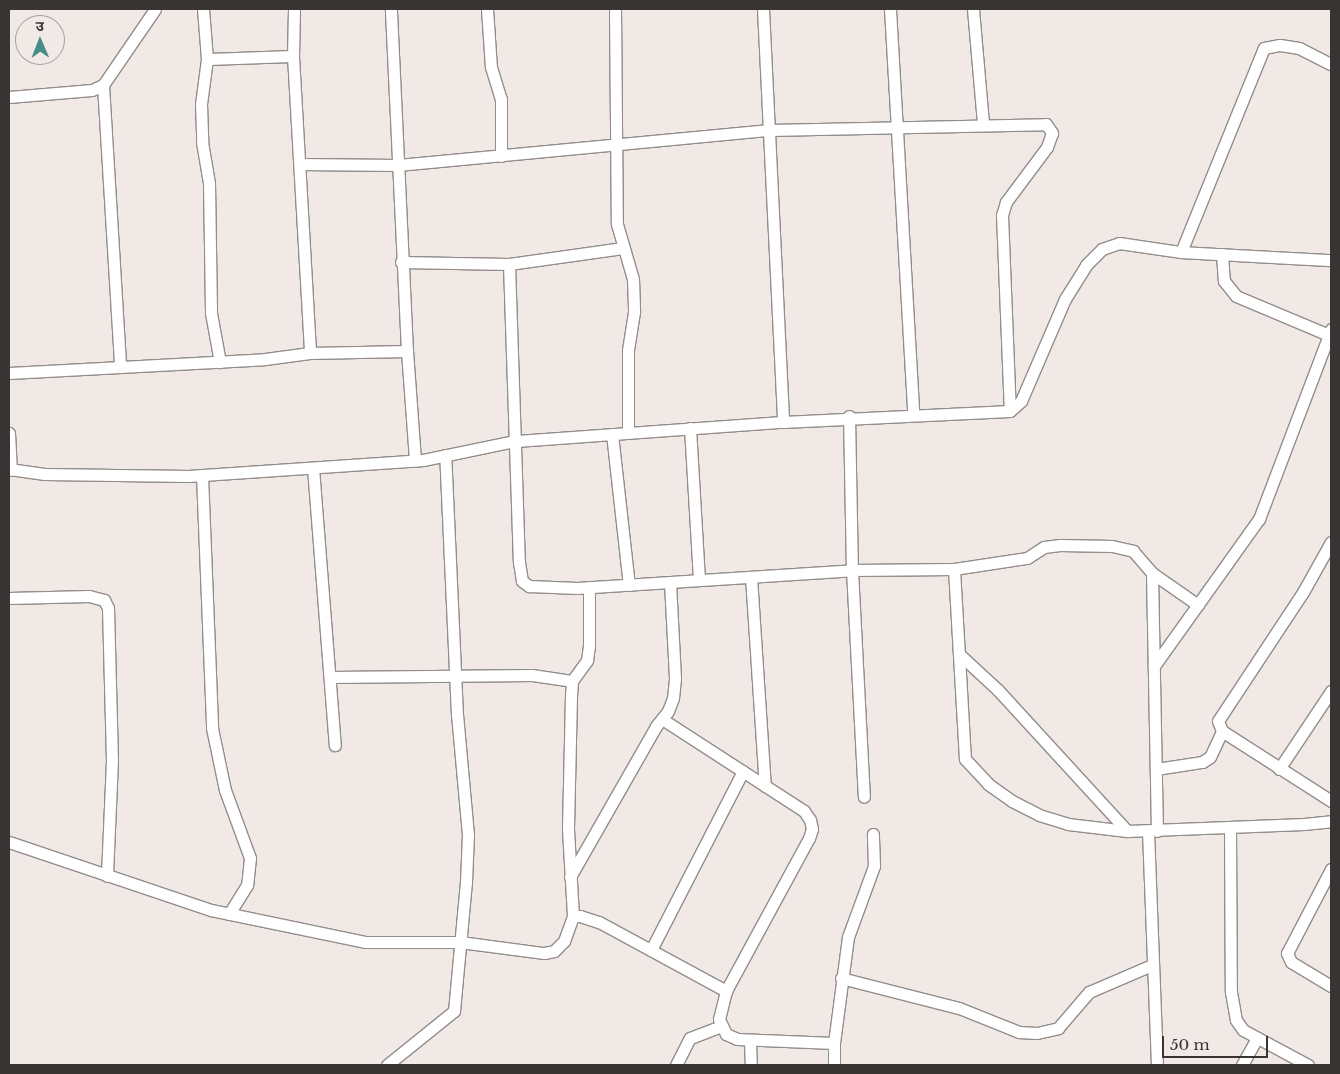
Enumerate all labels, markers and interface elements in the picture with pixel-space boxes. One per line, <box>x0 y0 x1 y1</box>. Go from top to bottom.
north arrow <box>15 15 65 65</box>
text: उ <box>35 17 44 35</box>
scale bar <box>1165 1026 1271 1058</box>
text: 50 m <box>1170 1035 1210 1054</box>

